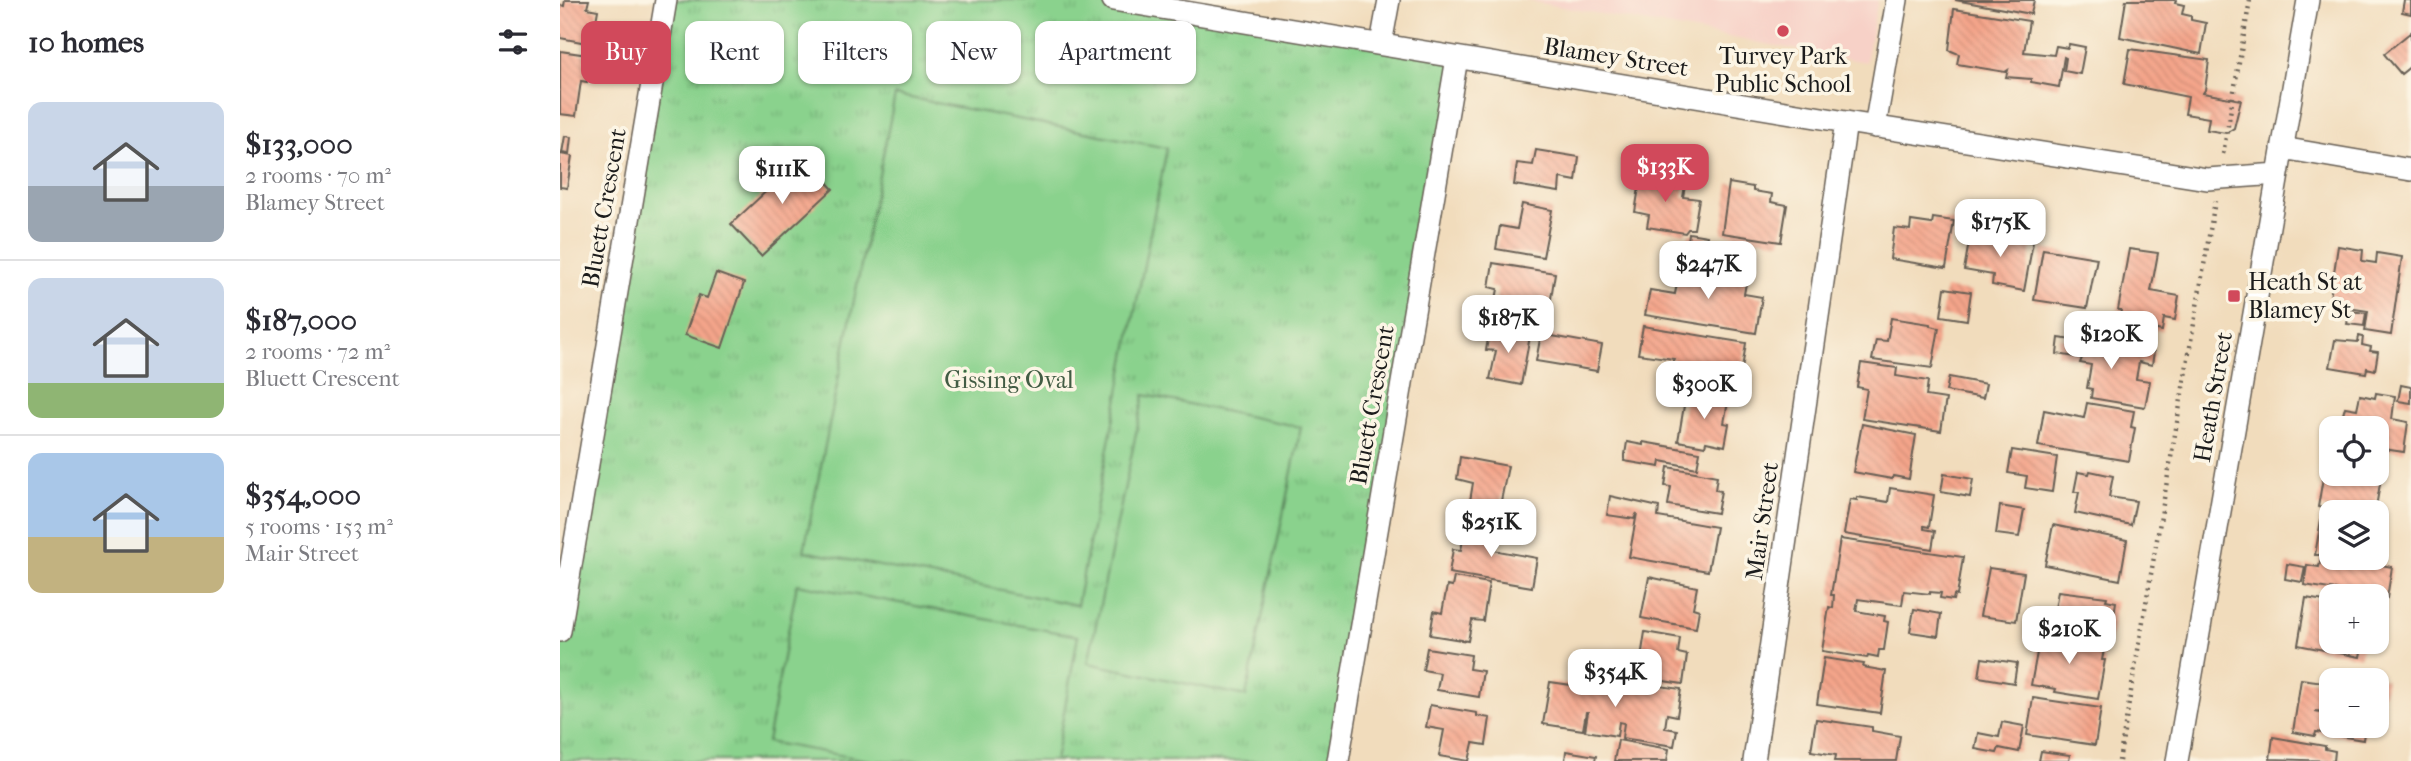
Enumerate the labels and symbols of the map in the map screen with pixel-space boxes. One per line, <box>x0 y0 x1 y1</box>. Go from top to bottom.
marker: Turvey Park Public School <box>1775 23 1791 39</box>
street label: Blamey Street <box>1542 32 1691 82</box>
place label: Turvey Park Public School <box>1715 42 1852 98</box>
street label: Bluett Crescent <box>576 126 632 290</box>
pin: $133K <box>1616 144 1714 204</box>
pin: $111K <box>733 146 831 206</box>
pin: $175K <box>1951 200 2049 259</box>
pin: $247K <box>1659 242 1757 301</box>
place label: Heath St at Blamey St <box>2248 268 2363 324</box>
marker: Heath St at Blamey St <box>2226 288 2242 304</box>
pin: $187K <box>1459 296 1557 355</box>
pin: $120K <box>2062 312 2160 371</box>
street label: Bluett Crescent <box>1344 323 1400 487</box>
street label: Heath Street <box>2188 329 2238 465</box>
pin: $300K <box>1655 362 1753 421</box>
park label: Gissing Oval <box>944 366 1074 394</box>
street label: Mair Street <box>1740 460 1784 582</box>
pin: $251K <box>1442 500 1540 559</box>
pin: $210K <box>2020 606 2118 666</box>
pin: $354K <box>1566 650 1664 709</box>

